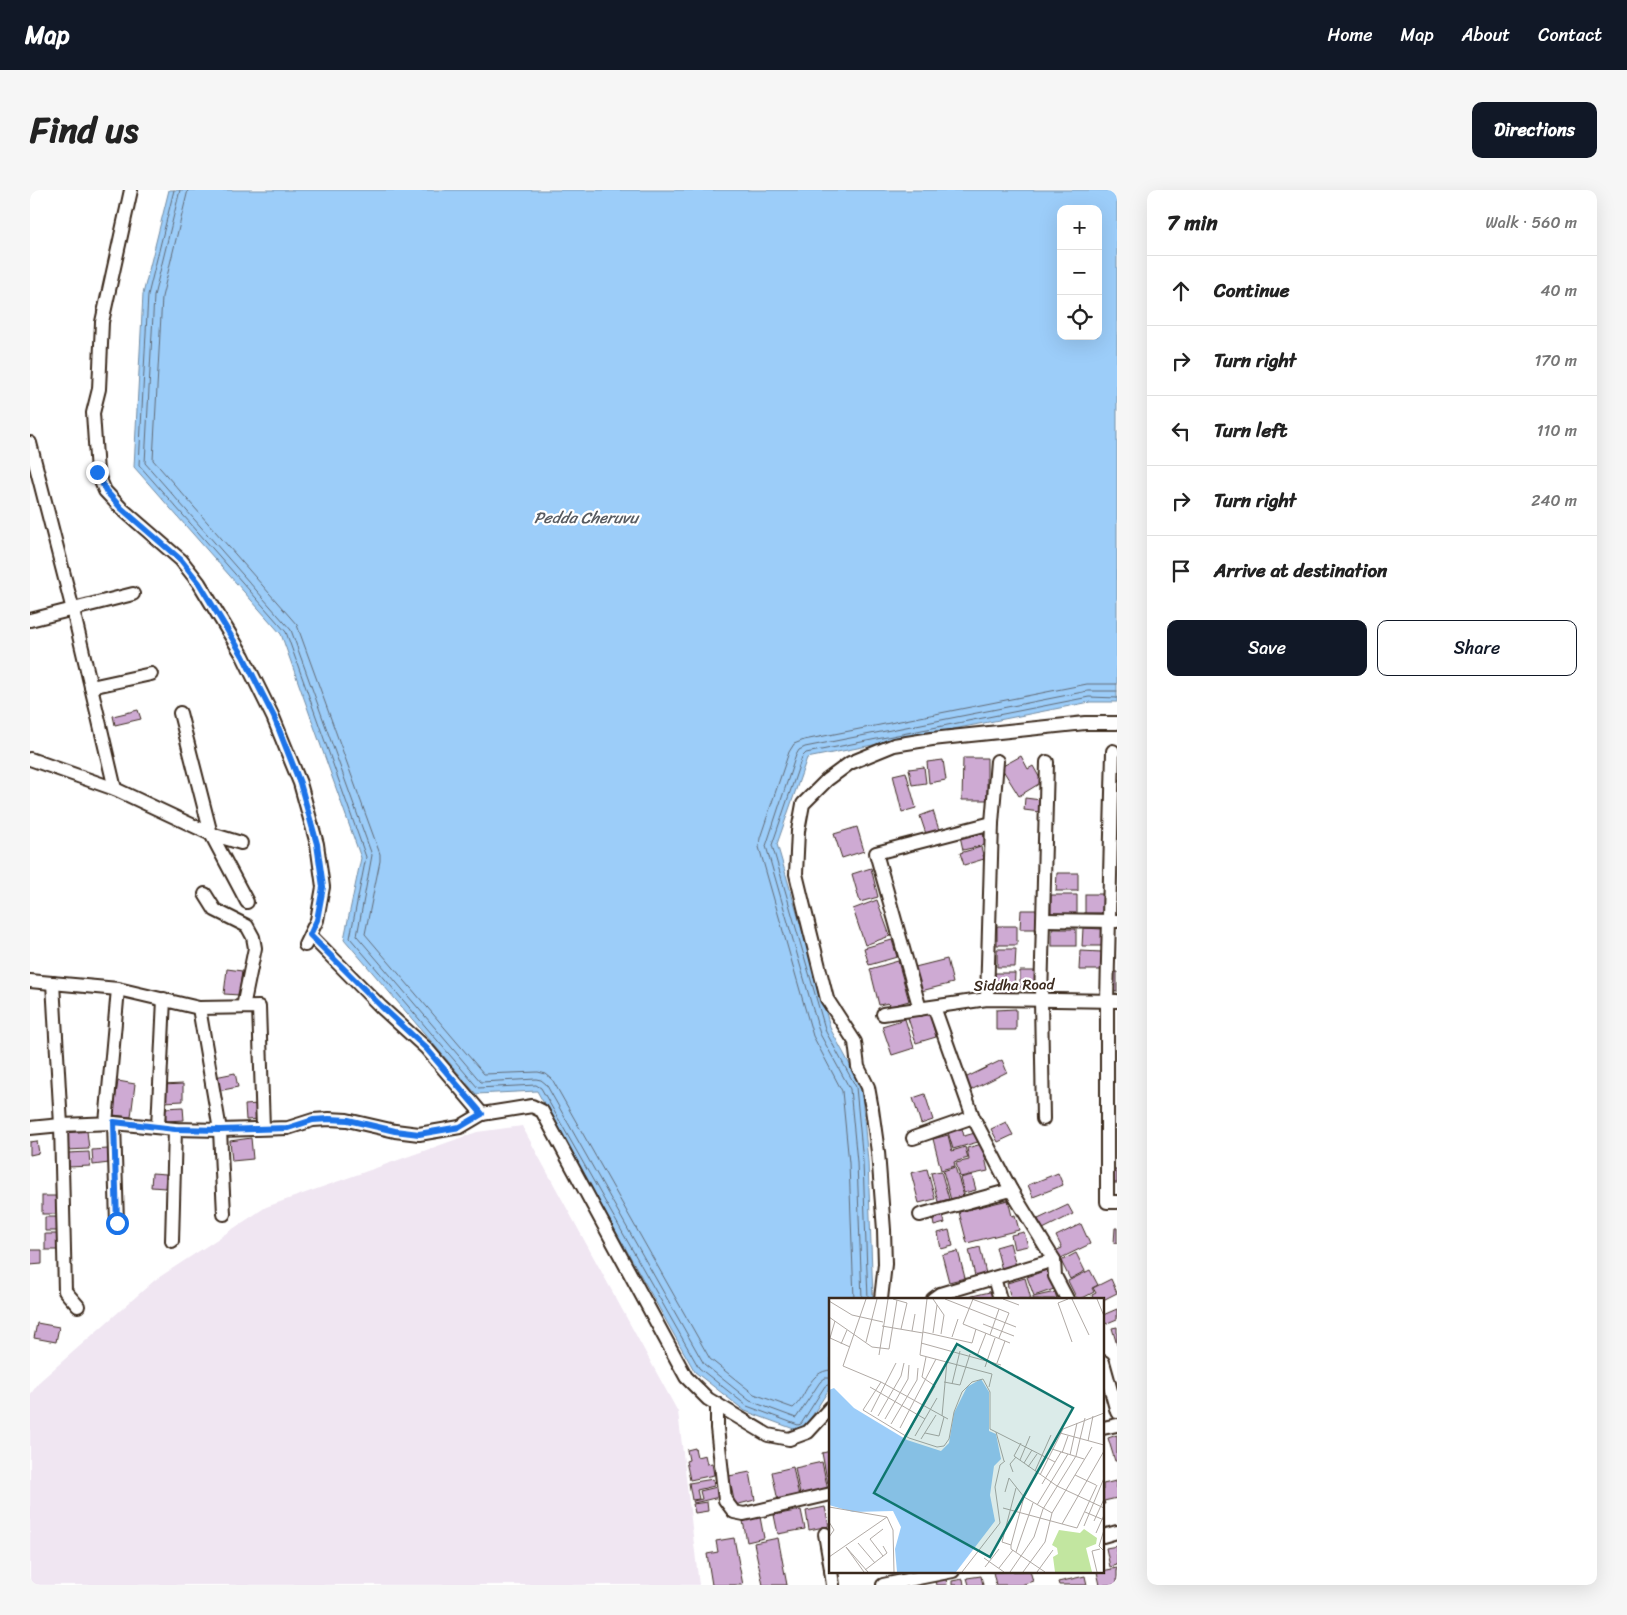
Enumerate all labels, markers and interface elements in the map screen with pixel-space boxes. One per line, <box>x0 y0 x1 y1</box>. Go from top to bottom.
text: Map <box>25 14 69 56</box>
text: Home <box>1328 19 1373 51</box>
text: Map <box>1401 19 1434 51</box>
text: About <box>1462 19 1510 51</box>
text: Contact <box>1538 19 1602 51</box>
text: Find us <box>30 99 138 161</box>
button: Directions <box>1472 102 1597 158</box>
text: 7 min <box>1167 204 1218 242</box>
map controls <box>1057 205 1102 340</box>
button: + <box>1057 205 1102 250</box>
text: Walk · 560 m <box>1486 208 1577 237</box>
button: − <box>1057 250 1102 295</box>
text: Continue <box>1214 274 1290 307</box>
text: 40 m <box>1540 276 1577 305</box>
icon: ahead <box>1167 277 1195 305</box>
button: locate <box>1057 295 1102 340</box>
text: Turn right <box>1214 344 1296 377</box>
text: 170 m <box>1534 346 1577 375</box>
icon: right <box>1167 347 1195 375</box>
text: Turn left <box>1214 414 1287 447</box>
text: 110 m <box>1537 416 1577 445</box>
icon: left <box>1167 417 1195 445</box>
route end <box>86 461 109 484</box>
text: Turn right <box>1214 484 1296 517</box>
text: 240 m <box>1531 486 1577 515</box>
icon: right <box>1167 487 1195 515</box>
water label: Pedda Cheruvu <box>534 503 641 532</box>
text: Arrive at destination <box>1214 554 1387 587</box>
icon: arrive <box>1167 557 1195 585</box>
button: Save <box>1167 620 1367 676</box>
button: Share <box>1377 620 1577 676</box>
street label: Siddha Road <box>973 971 1056 999</box>
route start <box>106 1212 129 1235</box>
inset map <box>829 1298 1104 1572</box>

